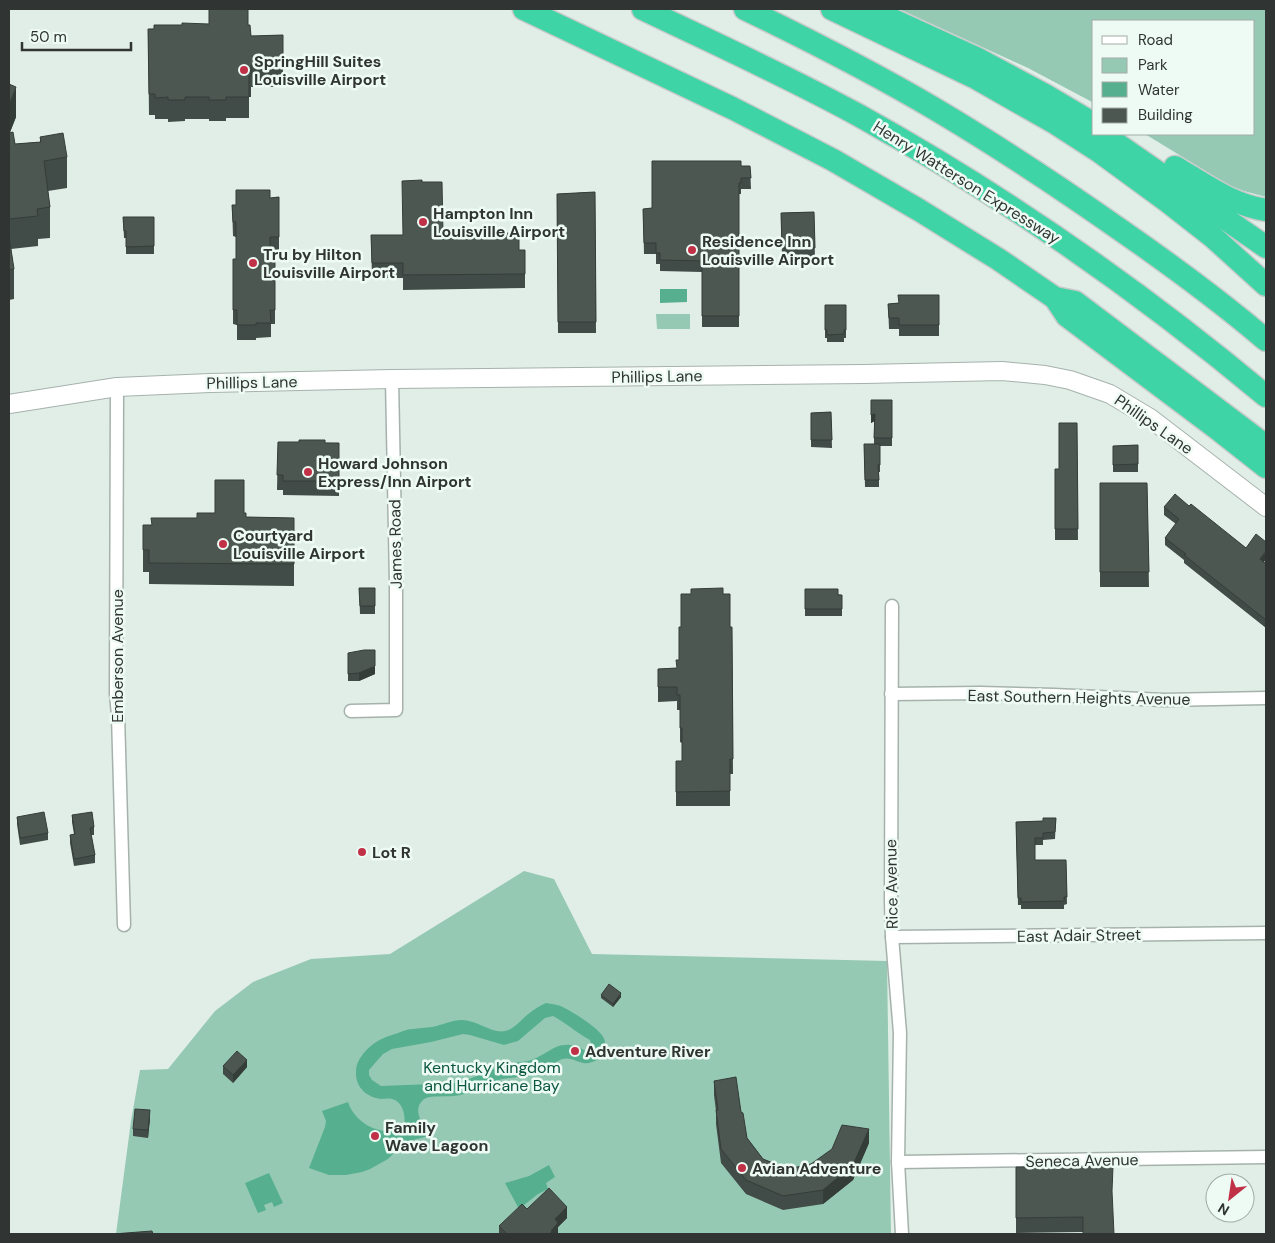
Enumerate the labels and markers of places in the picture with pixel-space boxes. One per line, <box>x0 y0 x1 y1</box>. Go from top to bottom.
place label: SpringHill Suites Louisville Airport <box>254 51 386 90</box>
marker: SpringHill Suites Louisville Airport <box>238 64 250 76</box>
place label: Hampton Inn Louisville Airport <box>433 203 565 242</box>
marker: Hampton Inn Louisville Airport <box>417 216 429 228</box>
place label: Residence Inn Louisville Airport <box>702 231 834 270</box>
place label: Tru by Hilton Louisville Airport <box>263 244 395 283</box>
marker: Residence Inn Louisville Airport <box>686 244 698 256</box>
marker: Tru by Hilton Louisville Airport <box>247 257 259 269</box>
place label: Howard Johnson Express/Inn Airport <box>318 453 472 492</box>
marker: Howard Johnson Express/Inn Airport <box>302 466 314 478</box>
place label: Courtyard Louisville Airport <box>233 525 365 564</box>
marker: Courtyard Louisville Airport <box>217 538 229 550</box>
place label: Lot R <box>372 842 411 863</box>
marker: Lot R <box>356 846 368 858</box>
place label: Adventure River <box>585 1041 711 1062</box>
marker: Adventure River <box>569 1045 581 1057</box>
place label: Family Wave Lagoon <box>385 1117 488 1156</box>
marker: Family Wave Lagoon <box>369 1130 381 1142</box>
place label: Avian Adventure <box>752 1158 881 1179</box>
marker: Avian Adventure <box>736 1162 748 1174</box>

